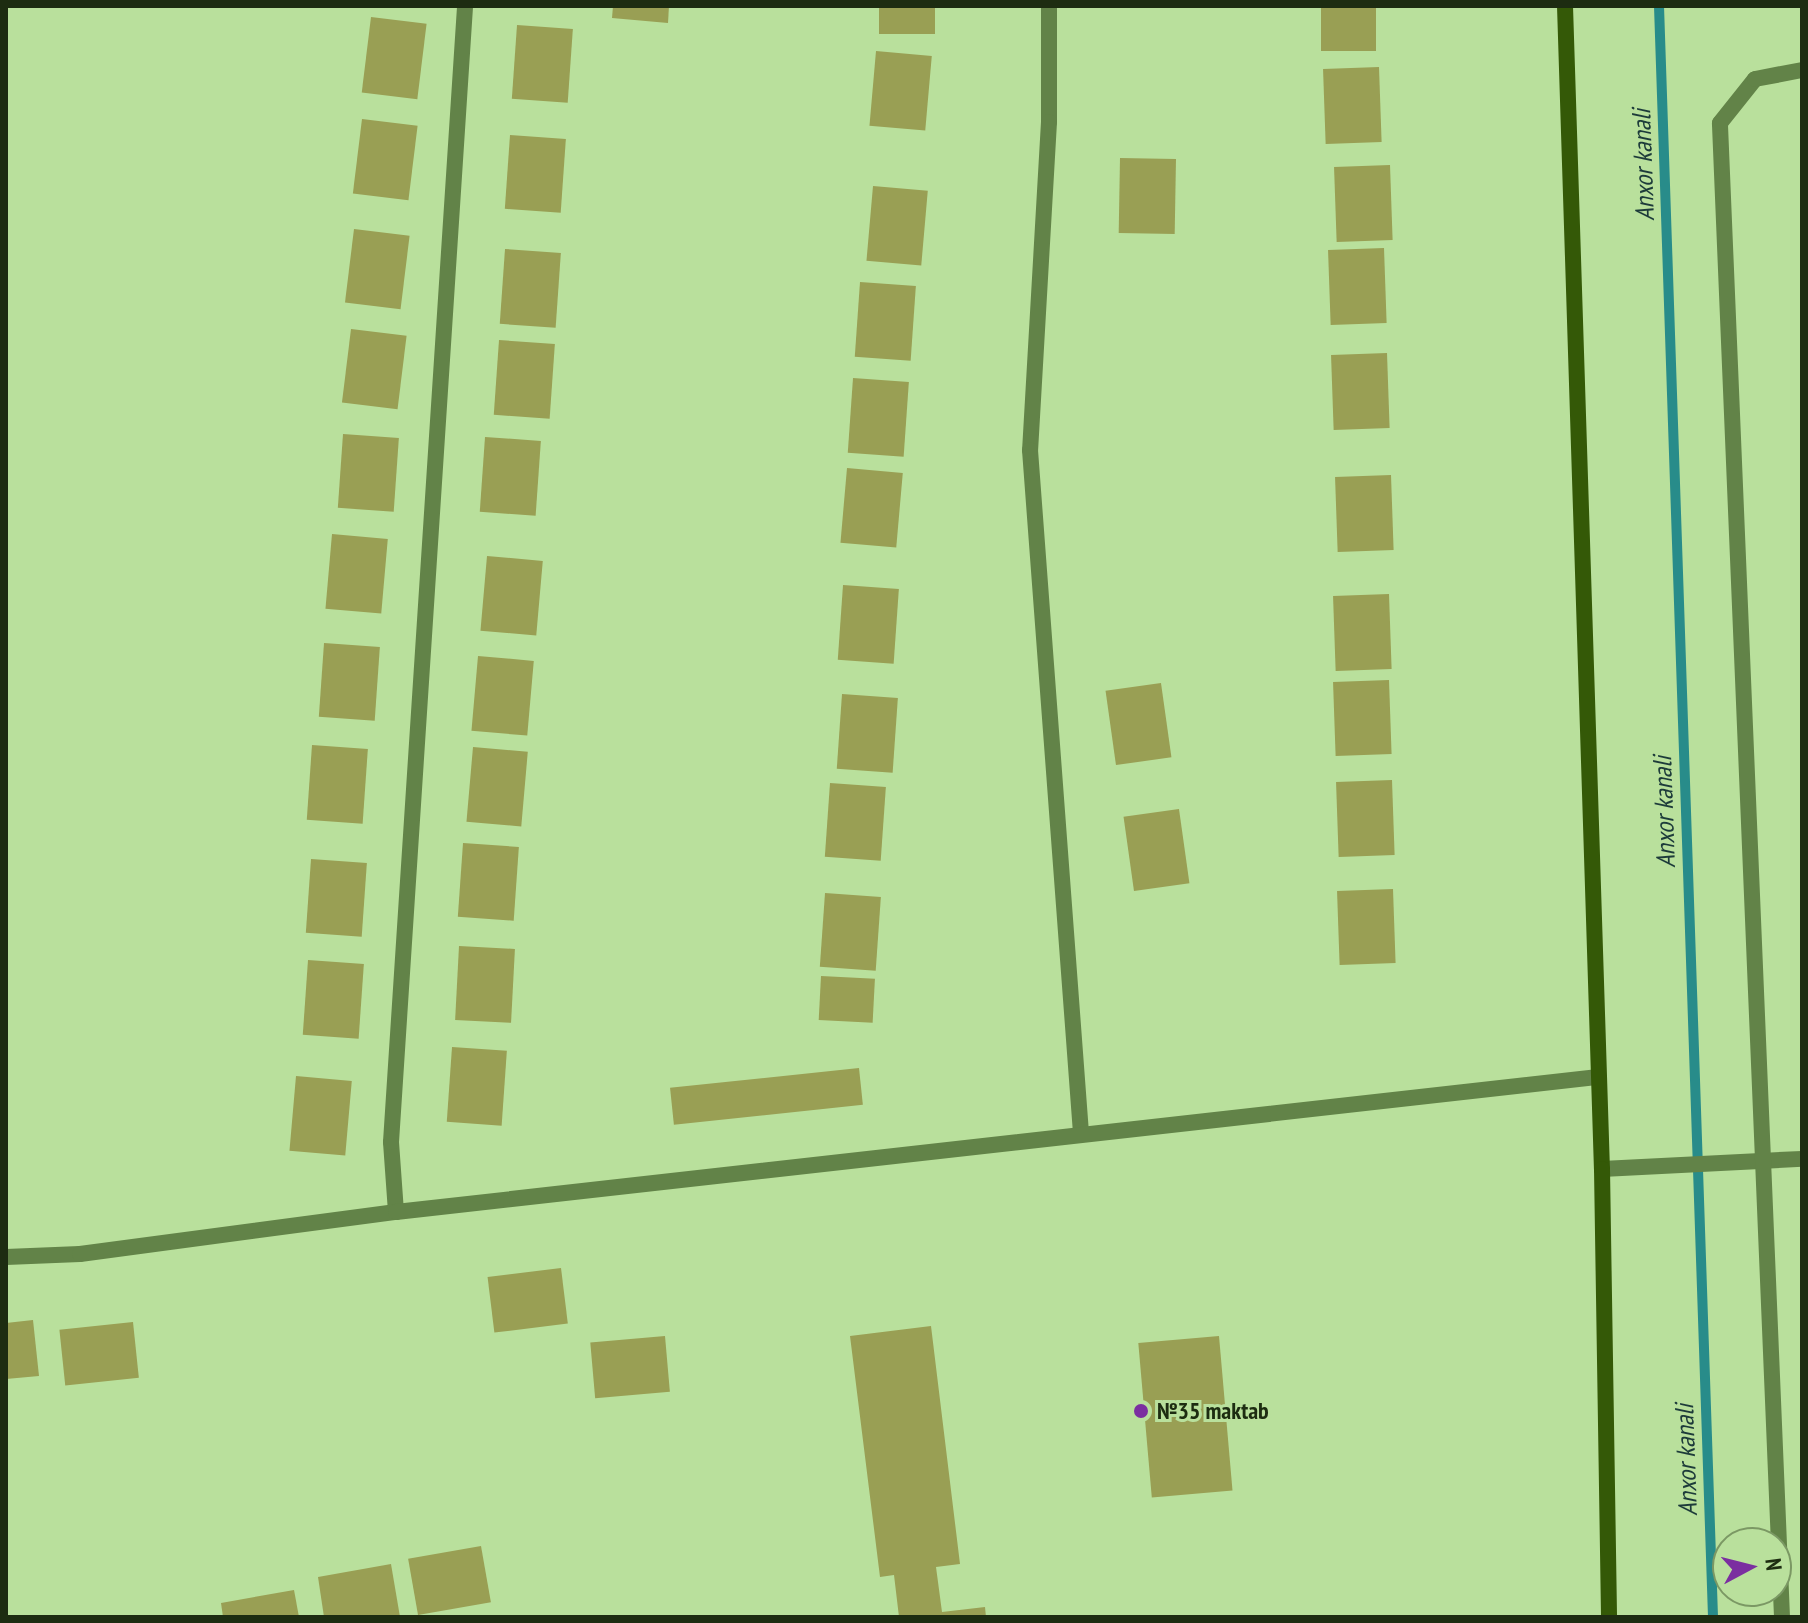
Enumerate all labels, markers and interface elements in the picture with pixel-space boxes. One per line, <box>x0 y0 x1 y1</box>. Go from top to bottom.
water label: Anxor kanali <box>1625 109 1661 221</box>
water label: Anxor kanali <box>1646 756 1682 868</box>
place label: №35 maktab <box>1157 1397 1269 1425</box>
marker: №35 maktab <box>1132 1402 1150 1420</box>
water label: Anxor kanali <box>1668 1404 1704 1516</box>
north arrow <box>1712 1527 1792 1607</box>
text: N <box>1759 1557 1788 1572</box>

